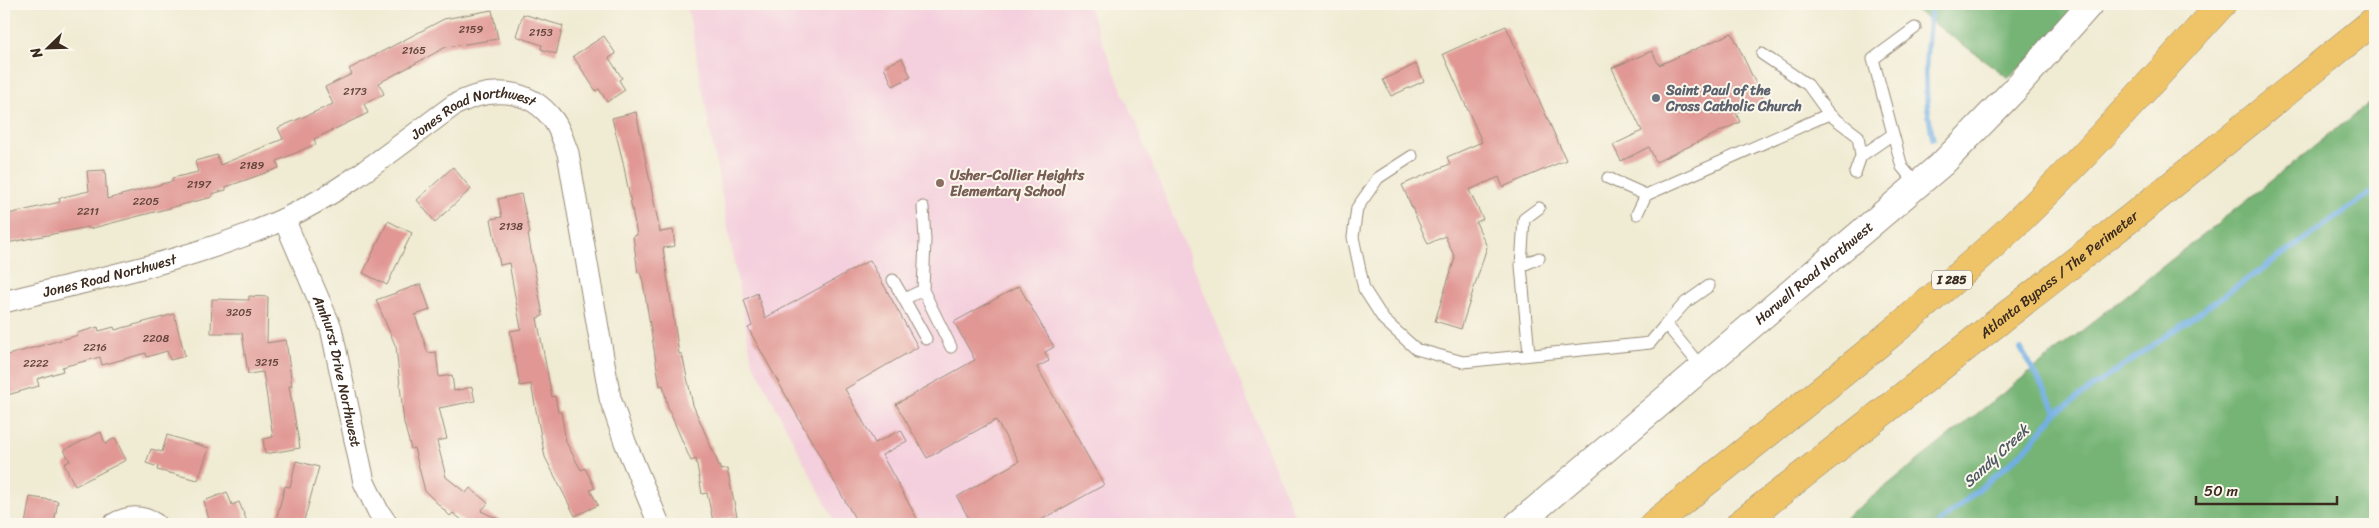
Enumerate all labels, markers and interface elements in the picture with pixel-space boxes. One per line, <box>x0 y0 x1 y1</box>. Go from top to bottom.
house number: 2159 <box>459 20 484 39</box>
north arrow <box>22 22 72 72</box>
house number: 2153 <box>529 23 553 42</box>
house number: 2165 <box>402 41 426 60</box>
text: N <box>23 43 50 63</box>
place label: Saint Paul of the Cross Catholic Church <box>1665 78 1802 119</box>
street label: Jones Road Northwest <box>404 80 542 147</box>
house number: 2173 <box>343 82 367 101</box>
marker: Saint Paul of the Cross Catholic Church <box>1650 92 1662 104</box>
house number: 2189 <box>240 156 264 175</box>
place label: Usher-Collier Heights Elementary School <box>950 163 1085 204</box>
house number: 2197 <box>187 175 212 194</box>
marker: Usher-Collier Heights Elementary School <box>934 177 946 189</box>
house number: 2205 <box>133 192 159 211</box>
house number: 2211 <box>77 202 99 221</box>
street label: Atlanta Bypass / The Perimeter <box>1973 203 2145 345</box>
street label: Harwell Road Northwest <box>1748 215 1879 331</box>
house number: 2138 <box>499 217 523 236</box>
street label: Jones Road Northwest <box>39 246 181 305</box>
road number: I 285 <box>1932 270 1972 290</box>
street label: Amhurst Drive Northwest <box>305 290 369 449</box>
house number: 3205 <box>226 303 252 322</box>
house number: 2208 <box>143 329 170 348</box>
house number: 2216 <box>83 338 107 357</box>
house number: 3215 <box>255 353 279 372</box>
house number: 2222 <box>23 354 49 373</box>
water label: Sandy Creek <box>1957 417 2037 494</box>
scale bar <box>2196 473 2338 505</box>
text: 50 m <box>2204 478 2239 504</box>

